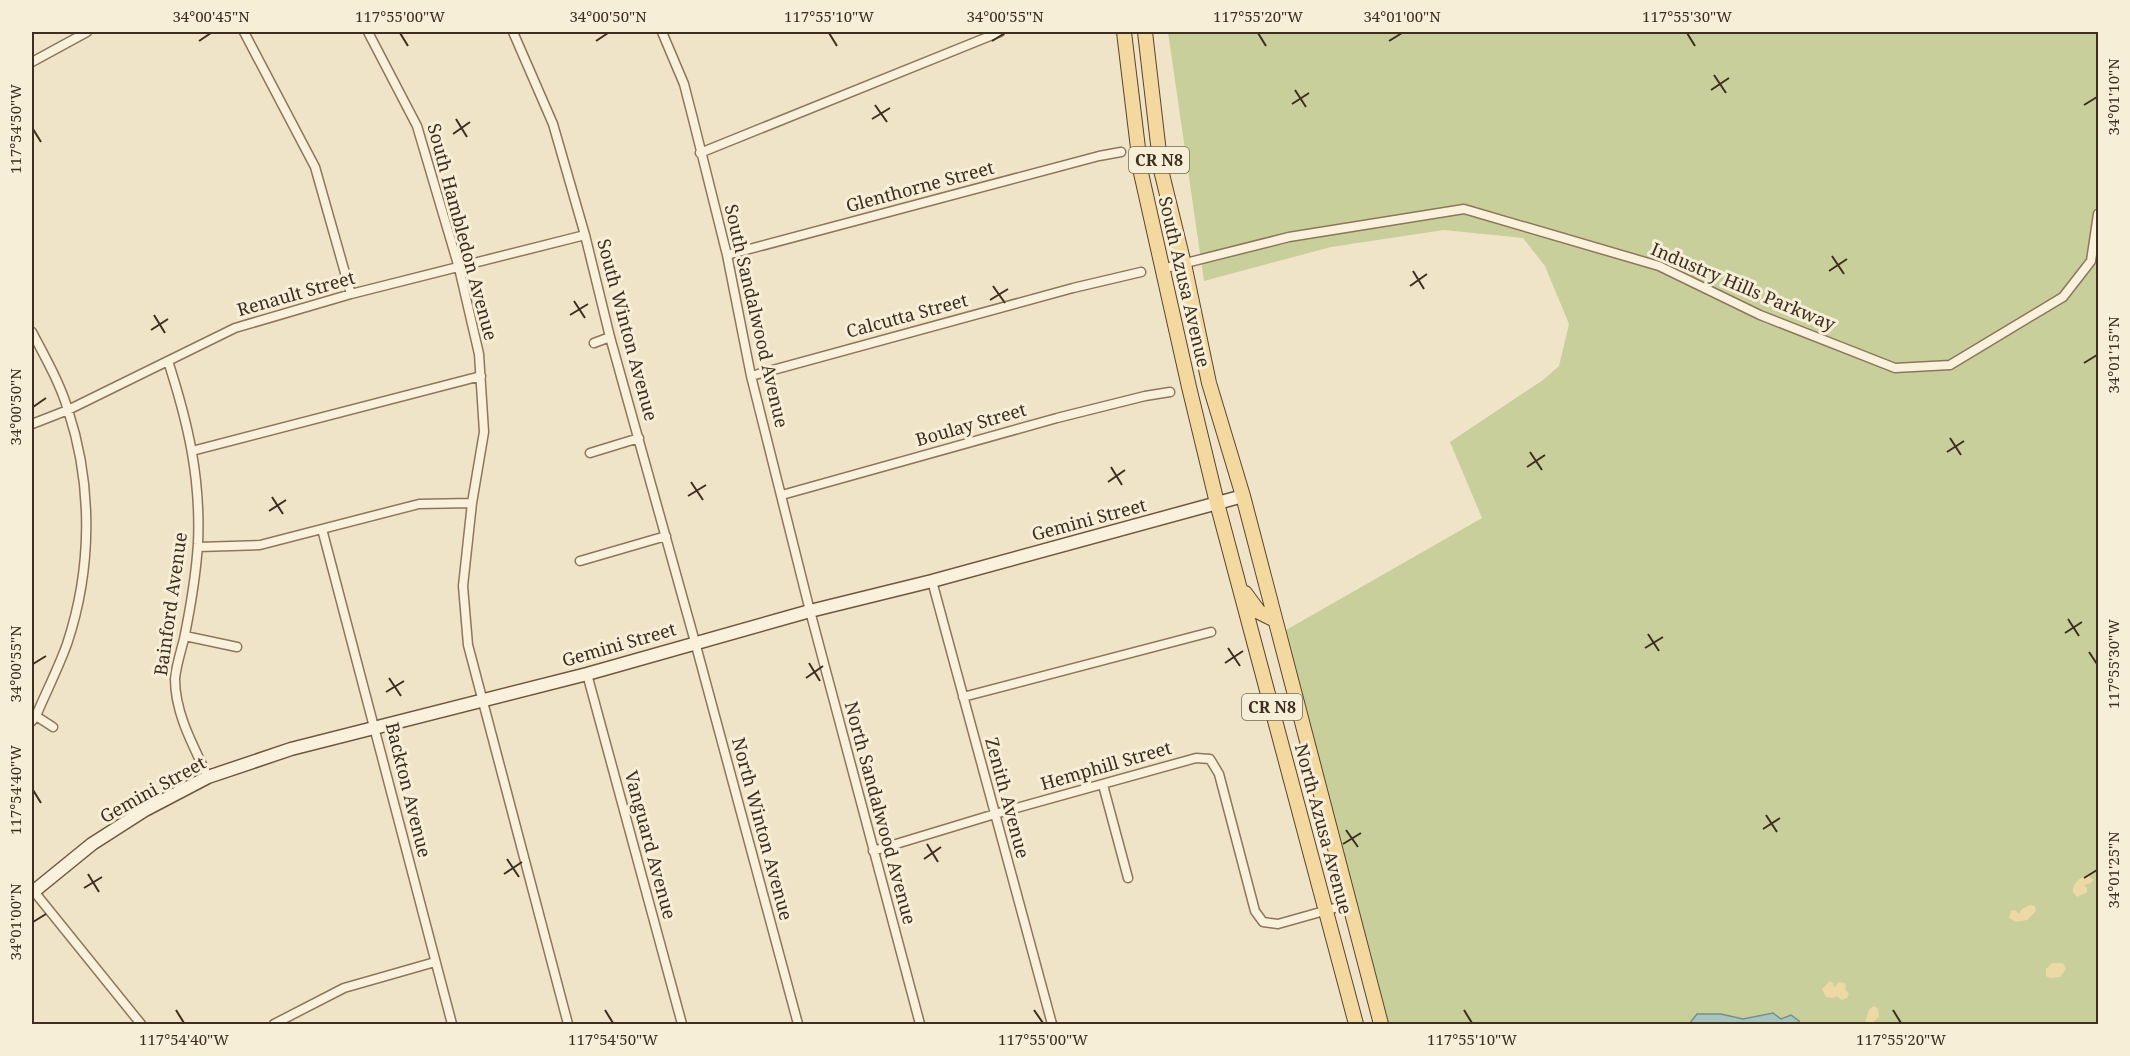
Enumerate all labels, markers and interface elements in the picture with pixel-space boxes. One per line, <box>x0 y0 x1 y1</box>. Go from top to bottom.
text: 34°00'45"N <box>172 6 250 26</box>
text: 117°55'00"W <box>355 6 445 26</box>
text: 34°00'50"N <box>569 6 647 26</box>
text: 117°55'10"W <box>784 6 874 26</box>
text: 34°00'55"N <box>966 6 1044 26</box>
text: 117°55'20"W <box>1213 6 1303 26</box>
text: 34°01'00"N <box>1363 6 1441 26</box>
text: 117°55'30"W <box>1642 6 1732 26</box>
text: 34°01'10"N <box>2103 58 2123 136</box>
text: 117°54'50"W <box>5 84 25 174</box>
street label: South Hambledon Avenue <box>422 121 504 343</box>
road number: CR N8 <box>1129 147 1189 173</box>
street label: Glenthorne Street <box>843 155 996 217</box>
street label: South Azusa Avenue <box>1154 194 1216 370</box>
street label: South Sandalwood Avenue <box>720 202 794 430</box>
street label: South Winton Avenue <box>592 236 664 423</box>
street label: Industry Hills Parkway <box>1648 236 1840 336</box>
street label: Renault Street <box>234 265 357 321</box>
street label: Calcutta Street <box>843 287 970 343</box>
text: 34°01'15"N <box>2103 316 2123 394</box>
text: 34°00'50"N <box>5 368 25 446</box>
street label: Boulay Street <box>913 397 1029 451</box>
street label: Gemini Street <box>1029 492 1149 546</box>
street label: Bainford Avenue <box>148 530 192 677</box>
street label: Gemini Street <box>559 616 679 672</box>
text: 117°55'30"W <box>2103 619 2123 709</box>
text: 34°00'55"N <box>5 625 25 703</box>
road number: CR N8 <box>1242 694 1302 720</box>
street label: North Sandalwood Avenue <box>840 699 922 927</box>
street label: Backton Avenue <box>381 720 437 860</box>
street label: North Winton Avenue <box>727 735 799 923</box>
street label: Zenith Avenue <box>980 735 1036 861</box>
street label: Hemphill Street <box>1037 735 1174 795</box>
street label: North Azusa Avenue <box>1290 741 1358 917</box>
text: 117°54'40"W <box>5 745 25 835</box>
street label: Gemini Street <box>95 750 210 828</box>
street label: Vanguard Avenue <box>620 768 682 922</box>
text: 34°01'25"N <box>2103 831 2123 909</box>
text: 34°01'00"N <box>5 883 25 961</box>
text: 117°54'40"W <box>139 1029 229 1049</box>
text: 117°54'50"W <box>568 1029 658 1049</box>
text: 117°55'00"W <box>998 1029 1088 1049</box>
text: 117°55'10"W <box>1427 1029 1517 1049</box>
text: 117°55'20"W <box>1856 1029 1946 1049</box>

